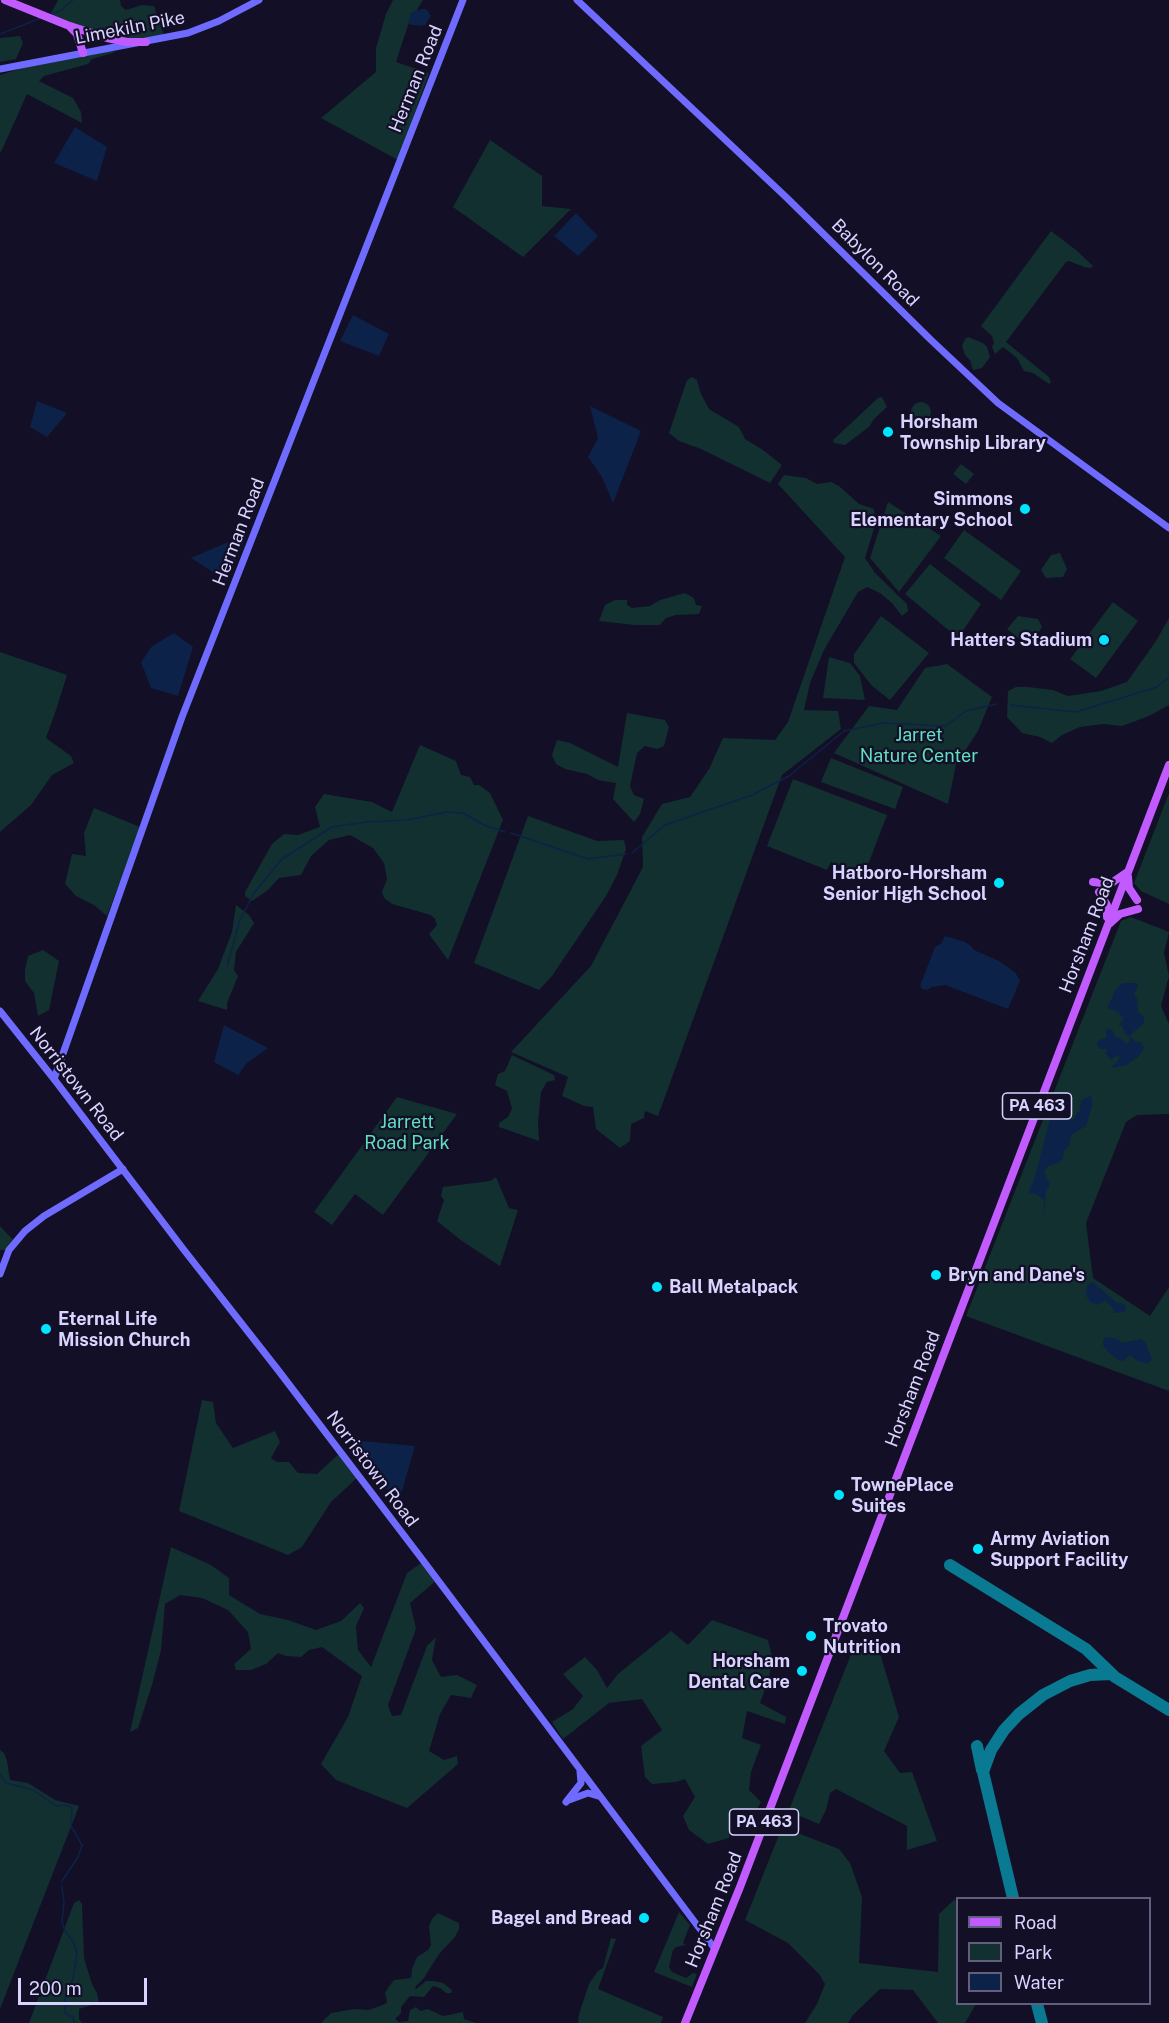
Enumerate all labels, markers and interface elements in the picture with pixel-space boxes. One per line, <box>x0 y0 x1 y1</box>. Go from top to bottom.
street label: Limekiln Pike <box>73 7 187 49</box>
street label: Herman Road <box>385 22 447 136</box>
street label: Babylon Road <box>827 215 923 311</box>
place label: Horsham Township Library <box>900 411 1046 454</box>
marker: Horsham Township Library <box>881 425 895 439</box>
street label: Herman Road <box>209 475 269 589</box>
place label: Simmons Elementary School <box>850 488 1013 530</box>
marker: Simmons Elementary School <box>1018 502 1032 516</box>
place label: Hatters Stadium <box>950 629 1092 651</box>
marker: Hatters Stadium <box>1097 633 1111 647</box>
park label: Jarret Nature Center <box>860 724 978 766</box>
place label: Hatboro-Horsham Senior High School <box>823 862 987 904</box>
street label: Horsham Road <box>1055 874 1119 996</box>
marker: Hatboro-Horsham Senior High School <box>992 876 1006 890</box>
street label: Norristown Road <box>25 1022 127 1146</box>
road number: PA 463 <box>1002 1093 1072 1119</box>
park label: Jarrett Road Park <box>364 1111 450 1154</box>
place label: Bryn and Dane's <box>948 1264 1085 1286</box>
marker: Bryn and Dane's <box>929 1268 943 1282</box>
place label: Ball Metalpack <box>669 1276 798 1298</box>
marker: Ball Metalpack <box>650 1280 664 1294</box>
place label: Eternal Life Mission Church <box>58 1308 190 1350</box>
marker: Eternal Life Mission Church <box>39 1322 53 1336</box>
street label: Horsham Road <box>881 1328 945 1450</box>
street label: Norristown Road <box>321 1407 423 1531</box>
place label: TownePlace Suites <box>851 1474 954 1516</box>
marker: TownePlace Suites <box>832 1488 846 1502</box>
place label: Army Aviation Support Facility <box>990 1528 1128 1570</box>
marker: Army Aviation Support Facility <box>971 1542 985 1556</box>
place label: Trovato Nutrition <box>823 1615 901 1658</box>
marker: Trovato Nutrition <box>804 1629 818 1643</box>
place label: Horsham Dental Care <box>688 1650 790 1692</box>
marker: Horsham Dental Care <box>795 1664 809 1678</box>
road number: PA 463 <box>730 1809 798 1835</box>
street label: Horsham Road <box>681 1849 747 1971</box>
legend <box>956 1897 1151 2005</box>
place label: Bagel and Bread <box>491 1907 632 1929</box>
marker: Bagel and Bread <box>637 1911 651 1925</box>
text: Road <box>1014 1912 1057 1933</box>
text: Park <box>1014 1942 1052 1963</box>
scale bar <box>21 1966 150 2004</box>
text: Water <box>1014 1972 1064 1993</box>
text: 200 m <box>29 1978 82 1999</box>

